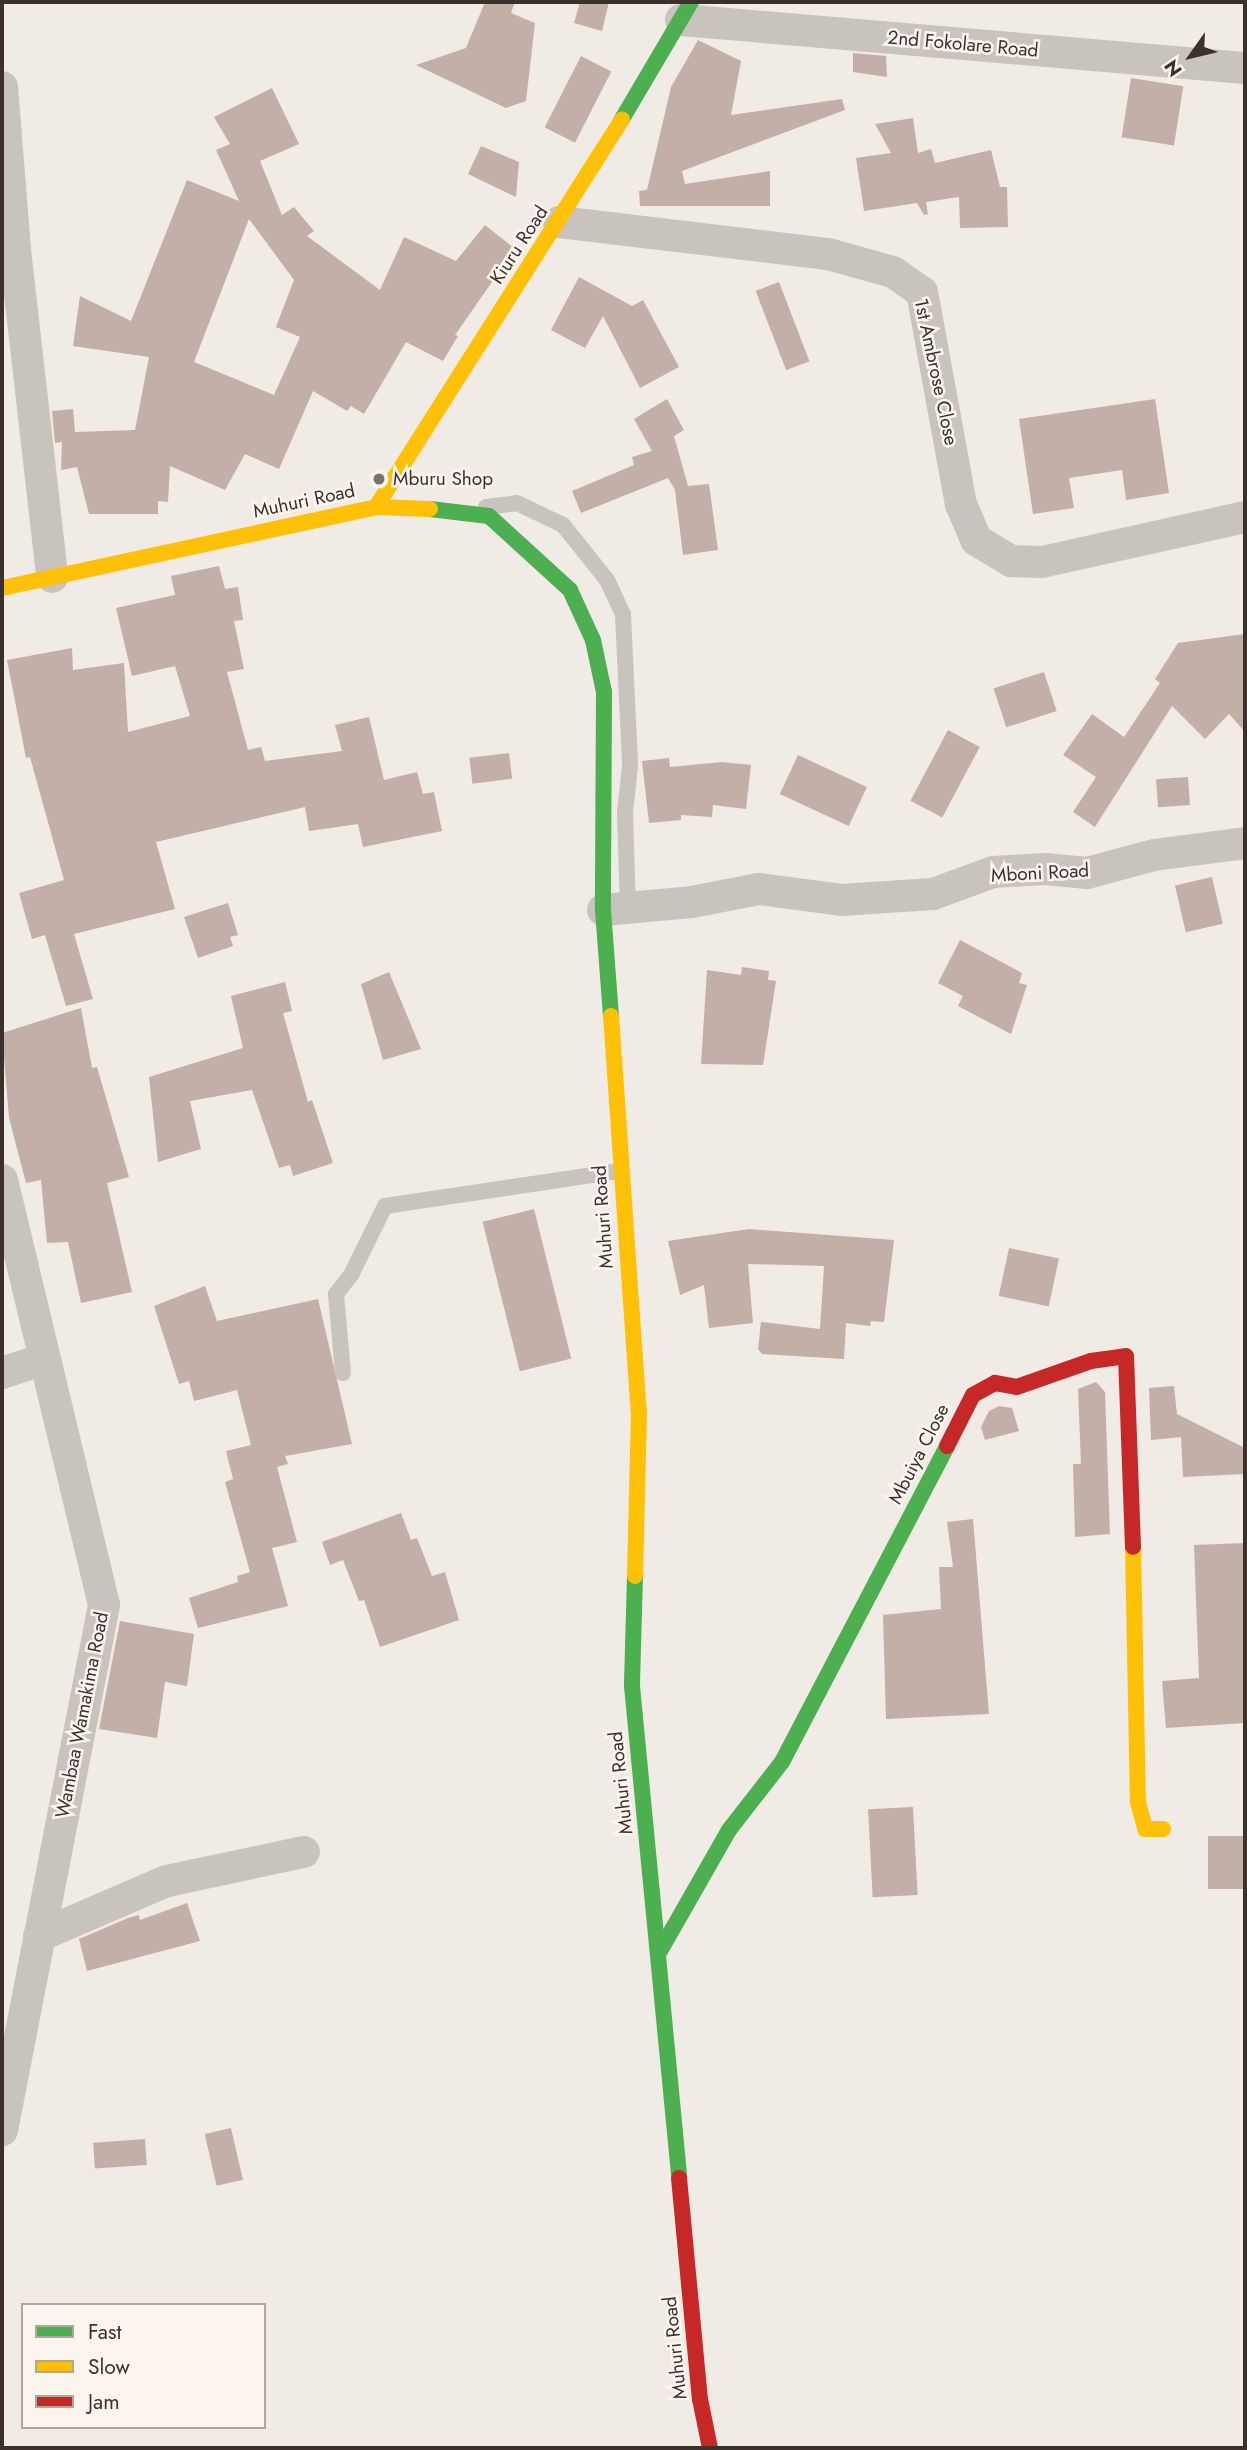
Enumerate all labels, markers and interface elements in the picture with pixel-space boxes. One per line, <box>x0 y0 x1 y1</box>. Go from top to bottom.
north arrow <box>1156 21 1226 91</box>
street label: 2nd Fokolare Road <box>887 26 1039 62</box>
text: N <box>1158 54 1189 82</box>
street label: Kiuru Road <box>485 202 553 288</box>
street label: 1st Ambrose Close <box>909 296 963 448</box>
place label: Mburu Shop <box>393 468 493 490</box>
marker: Mburu Shop <box>371 471 387 487</box>
street label: Muhuri Road <box>251 479 357 523</box>
street label: Mboni Road <box>990 859 1090 887</box>
street label: Muhuri Road <box>588 1165 618 1269</box>
street label: Mbuiya Close <box>884 1400 954 1508</box>
street label: Wambaa Wamakima Road <box>51 1610 113 1820</box>
street label: Muhuri Road <box>604 1730 638 1836</box>
street label: Muhuri Road <box>658 2295 692 2401</box>
legend <box>21 2303 266 2429</box>
text: Fast <box>88 2317 121 2347</box>
text: Slow <box>88 2352 130 2382</box>
text: Jam <box>88 2387 120 2417</box>

